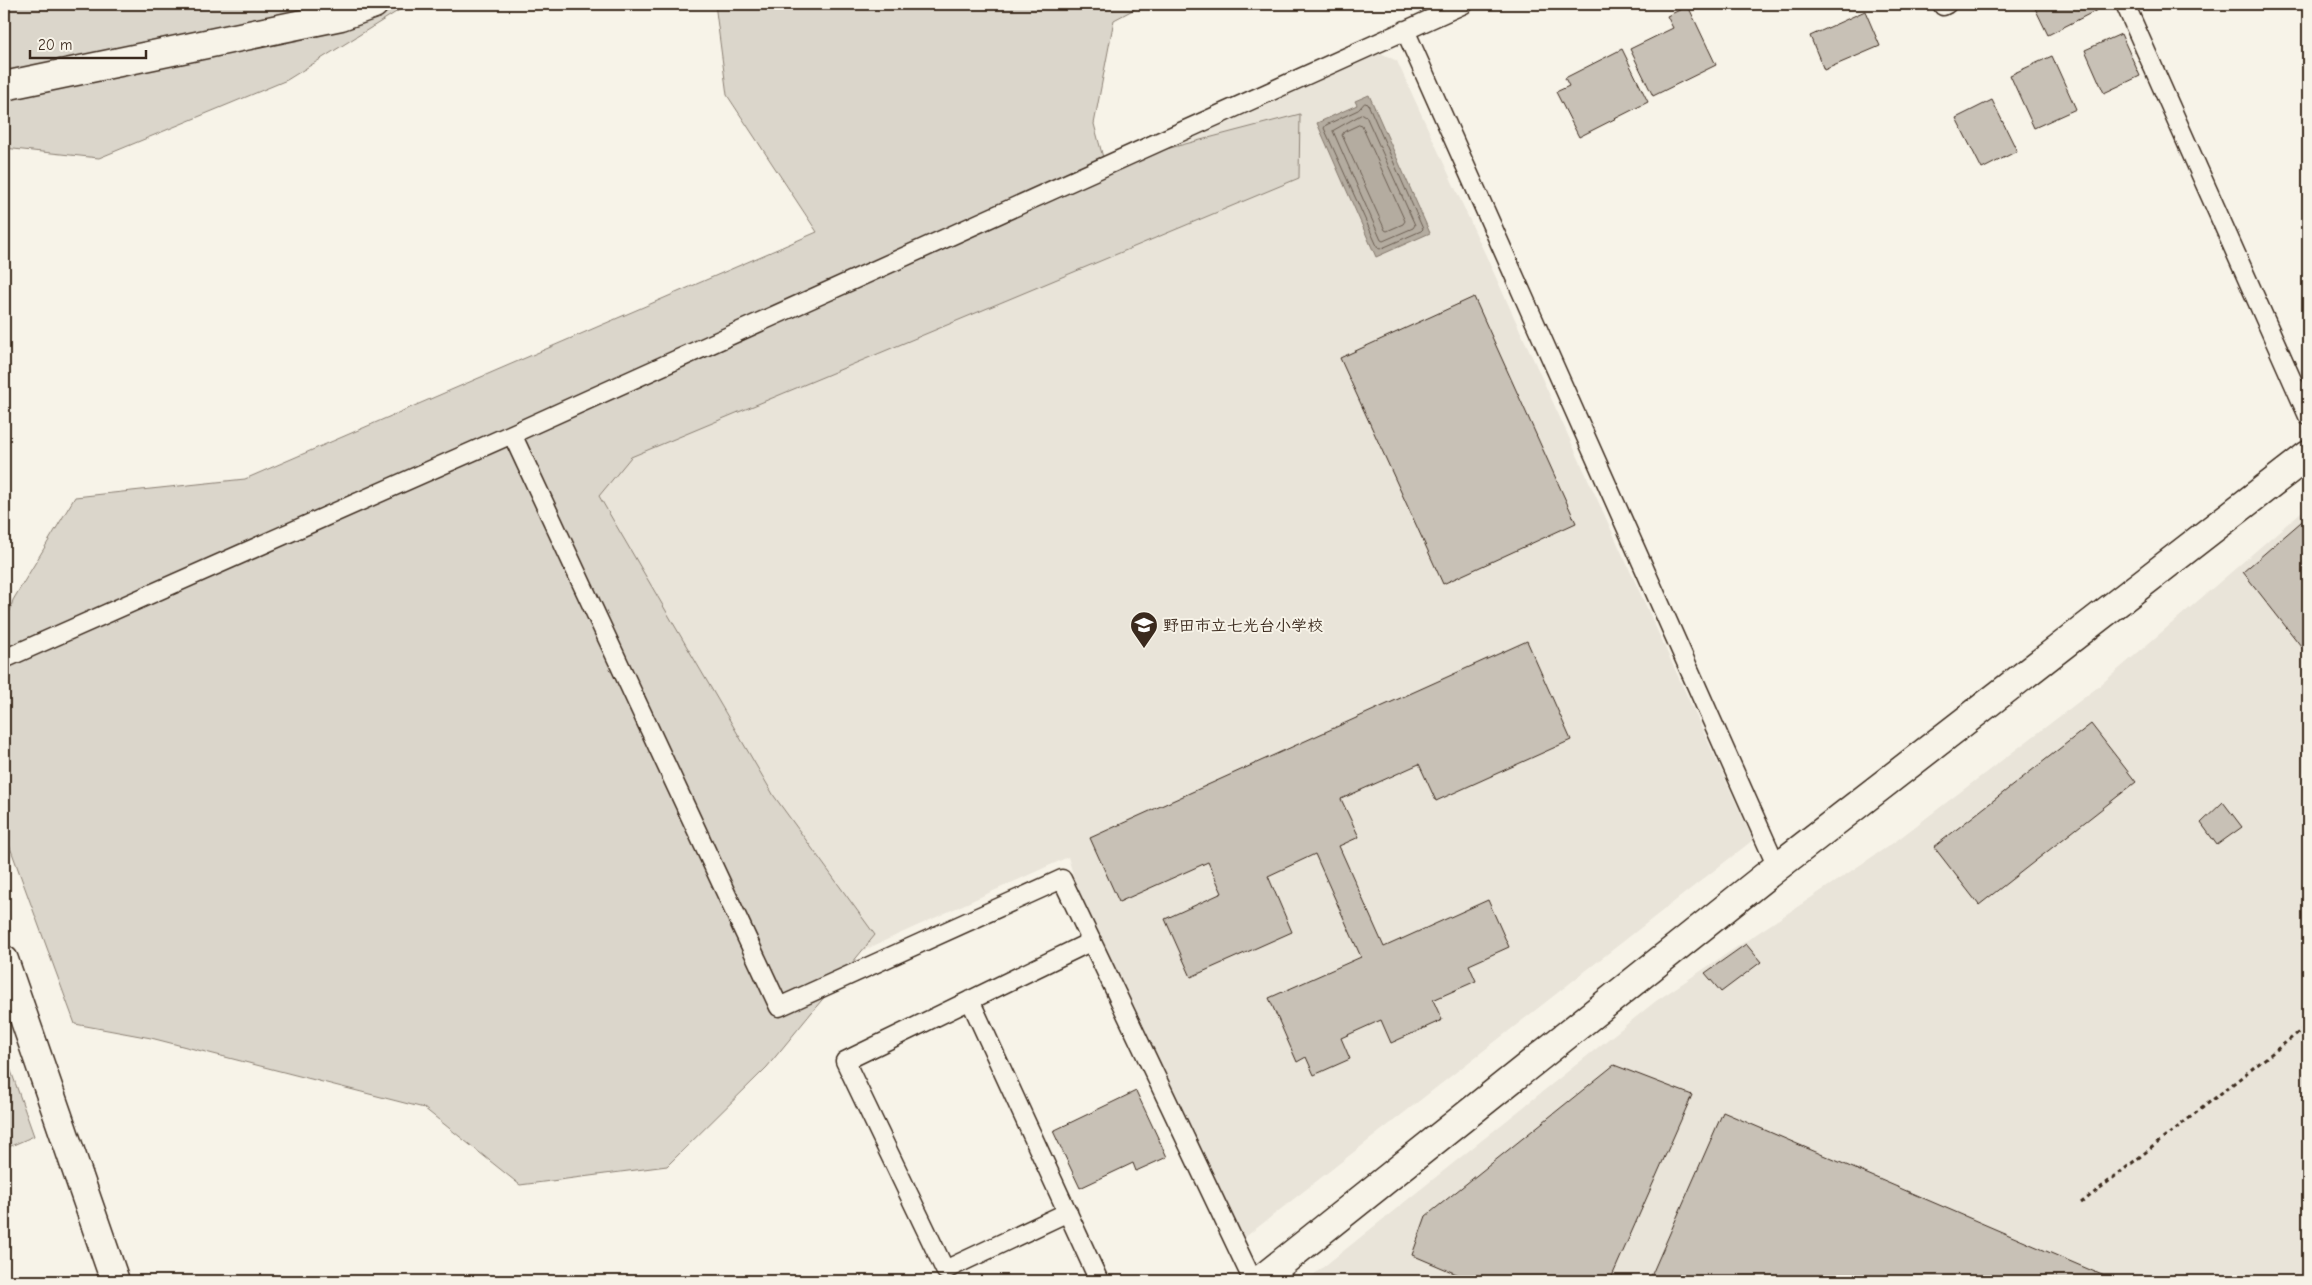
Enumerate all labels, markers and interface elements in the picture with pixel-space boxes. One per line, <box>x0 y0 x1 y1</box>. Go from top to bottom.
scale bar <box>30 28 146 60</box>
text: 20 m <box>38 36 72 54</box>
school or university icon: 野田市立七光台小学校 <box>1129 610 1159 649</box>
place label: 野田市立七光台小学校 <box>1163 617 1323 635</box>

